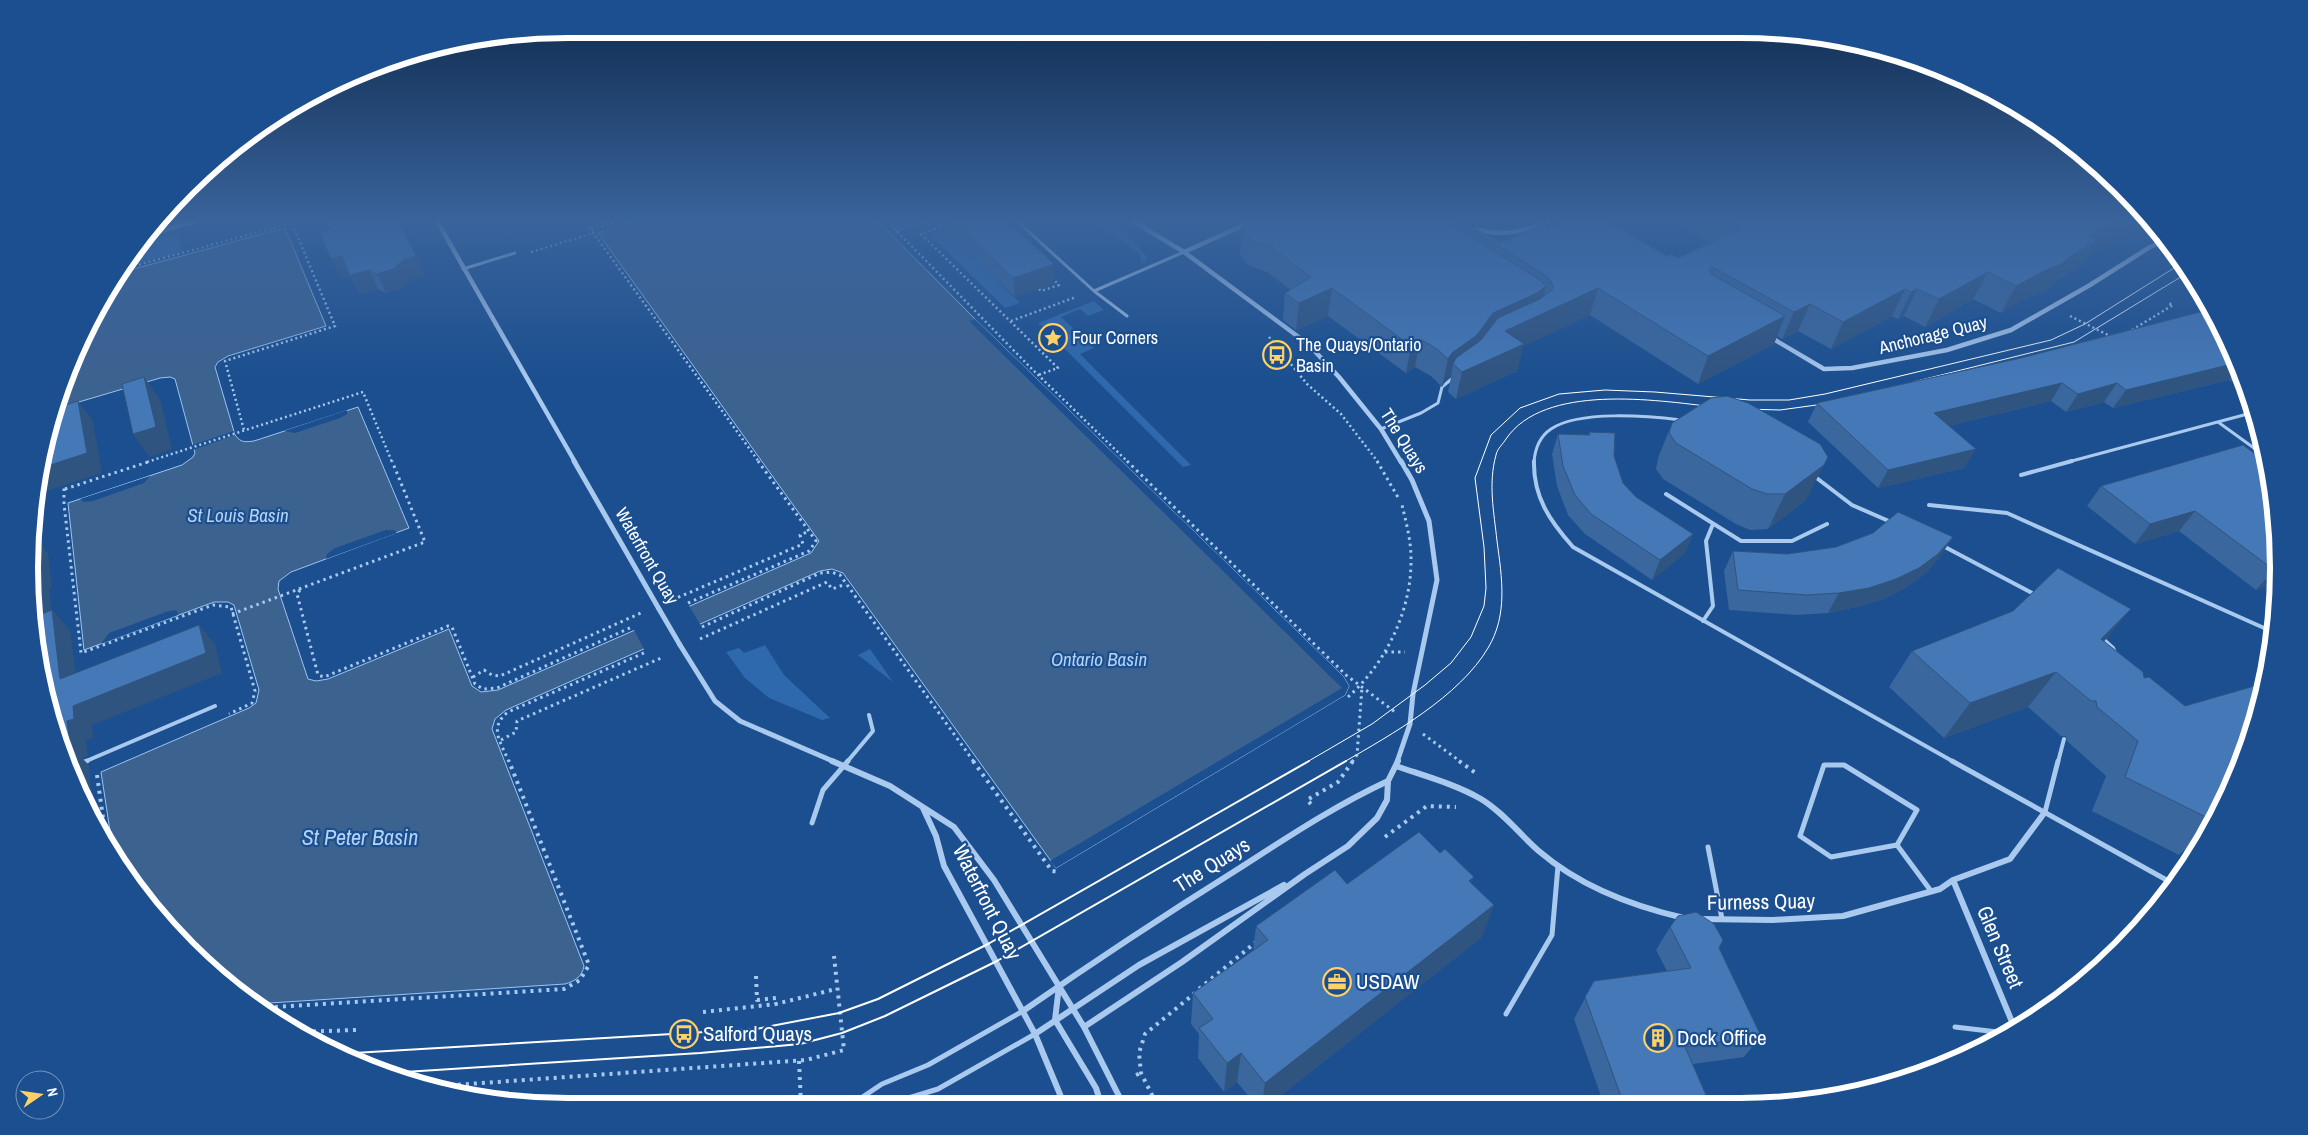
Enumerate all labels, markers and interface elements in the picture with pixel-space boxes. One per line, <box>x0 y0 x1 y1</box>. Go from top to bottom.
street label: Anchorage Quay <box>1875 309 1990 360</box>
place icon: Four Corners <box>1038 323 1068 353</box>
place label: Four Corners <box>1072 325 1158 350</box>
place label: The Quays/Ontario Basin <box>1296 332 1422 378</box>
bus stop icon: The Quays/Ontario Basin <box>1262 340 1292 370</box>
street label: The Quays <box>1375 403 1434 478</box>
water label: St Louis Basin <box>187 502 289 528</box>
street label: Waterfront Quay <box>610 503 686 609</box>
water label: Ontario Basin <box>1051 646 1147 672</box>
water label: St Peter Basin <box>302 822 418 852</box>
street label: The Quays <box>1168 830 1255 899</box>
street label: Waterfront Quay <box>946 839 1029 965</box>
street label: Furness Quay <box>1707 886 1816 917</box>
street label: Glen Street <box>1970 901 2031 993</box>
office icon: USDAW <box>1322 967 1352 997</box>
place label: USDAW <box>1356 967 1420 996</box>
bus stop icon: Salford Quays <box>669 1019 699 1049</box>
place label: Salford Quays <box>703 1019 812 1048</box>
building icon: Dock Office <box>1643 1023 1673 1053</box>
place label: Dock Office <box>1677 1023 1767 1052</box>
north arrow <box>15 1070 65 1120</box>
text: N <box>43 1086 62 1098</box>

